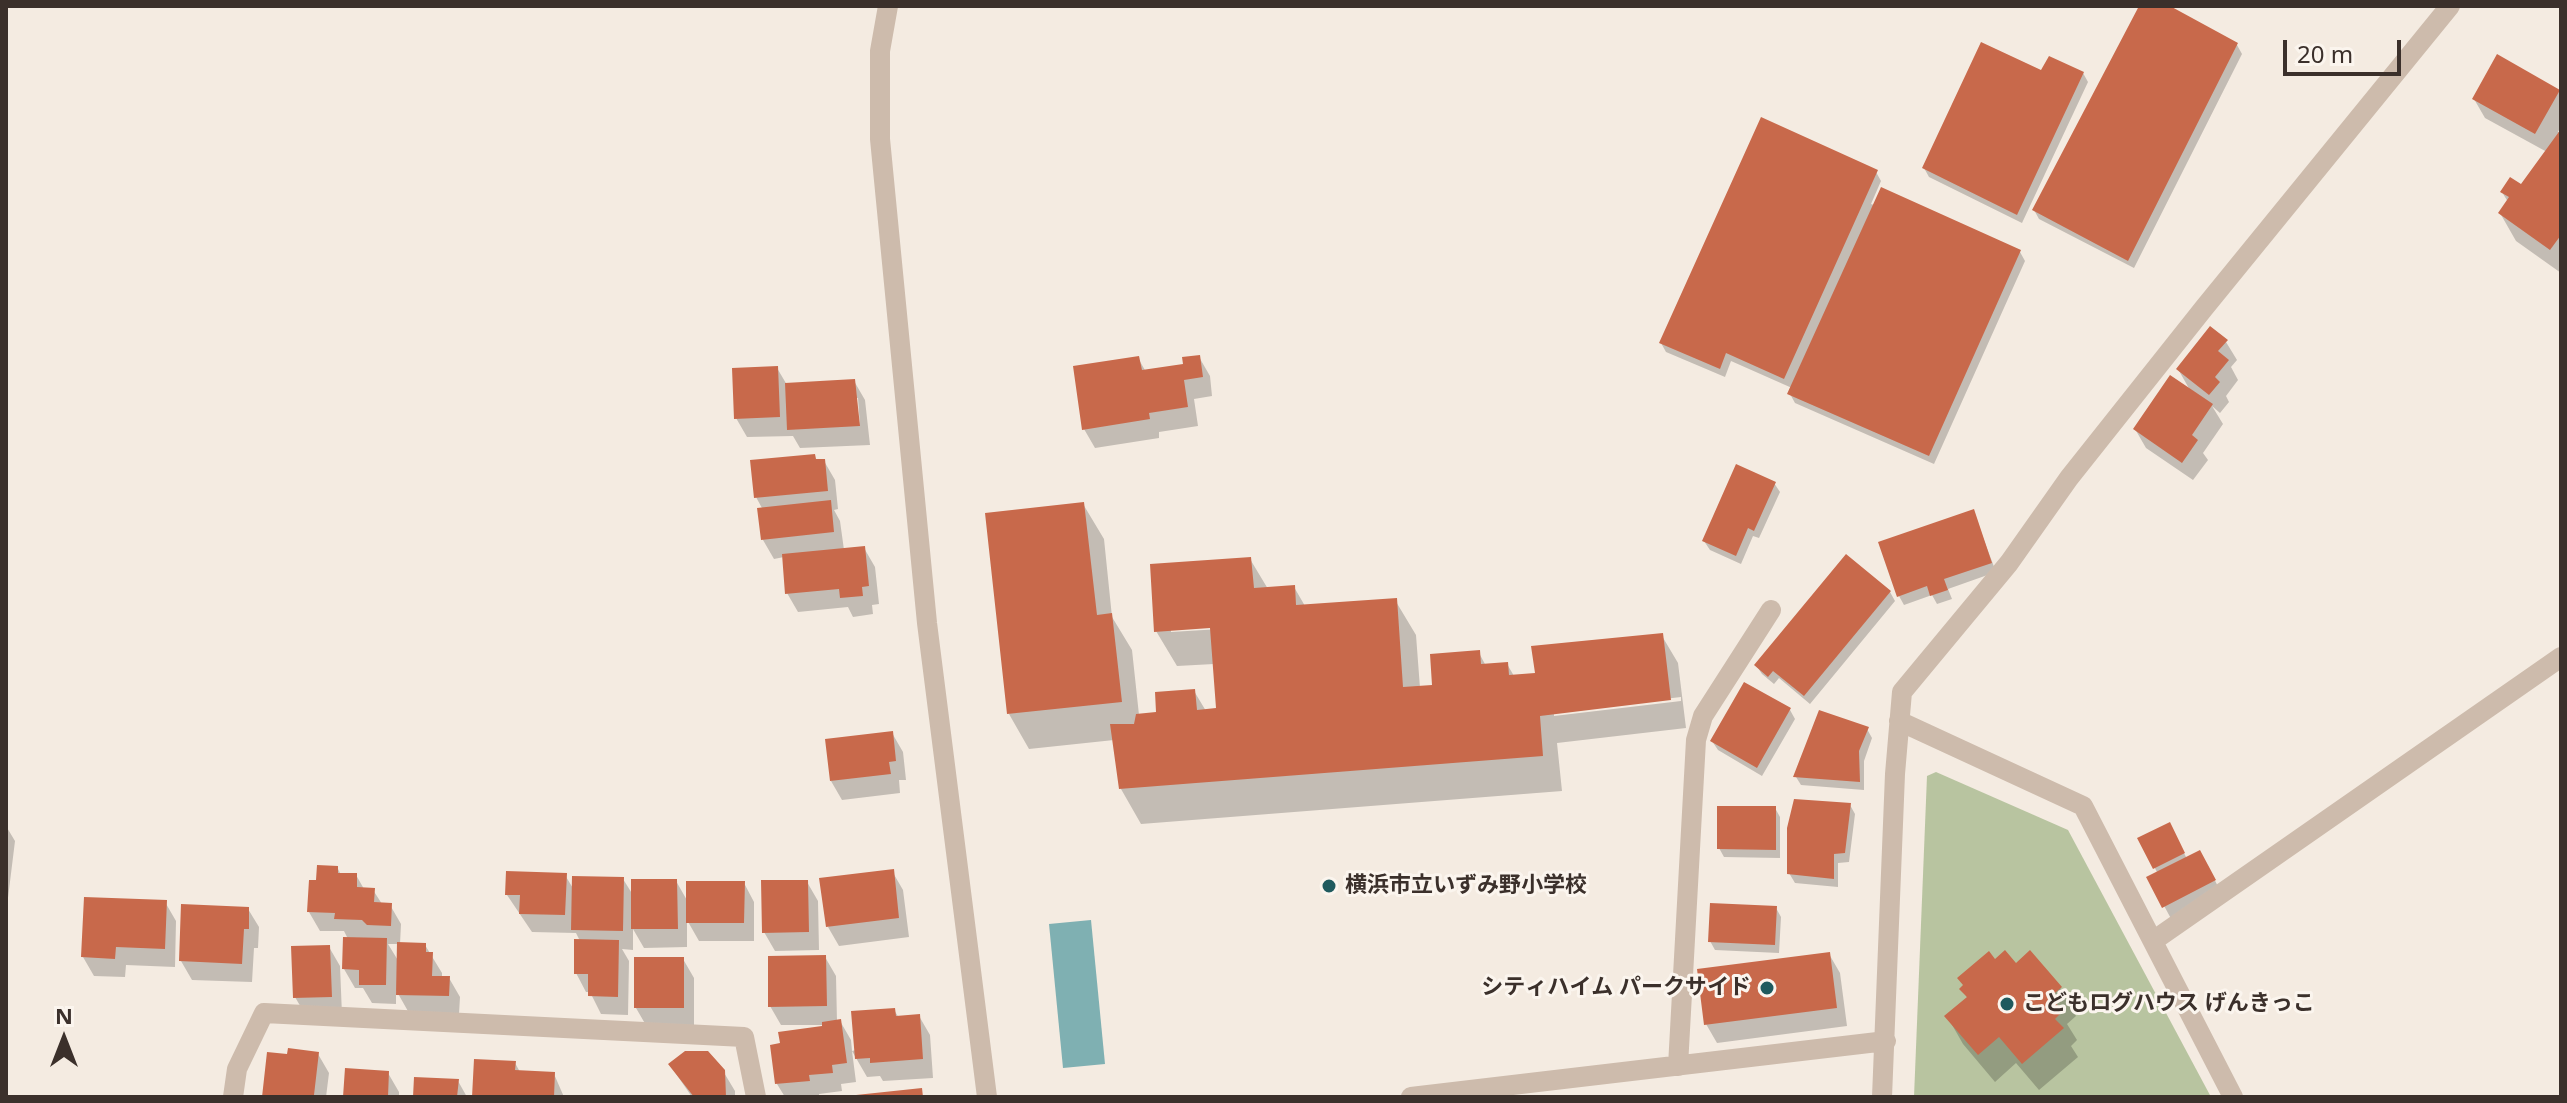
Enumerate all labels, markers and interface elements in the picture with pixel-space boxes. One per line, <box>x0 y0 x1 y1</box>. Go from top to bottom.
scale bar <box>2287 24 2405 74</box>
text: 20 m <box>2297 37 2353 70</box>
place label: 横浜市立いずみ野小学校 <box>1345 873 1587 899</box>
marker: 横浜市立いずみ野小学校 <box>1320 877 1338 895</box>
place label: シティハイム パークサイド <box>1481 975 1751 1001</box>
marker: シティハイム パークサイド <box>1758 979 1776 997</box>
place label: こどもログハウス げんきっこ <box>2023 991 2315 1017</box>
marker: こどもログハウス げんきっこ <box>1998 995 2016 1013</box>
north arrow <box>24 999 104 1079</box>
text: N <box>55 1000 73 1030</box>

